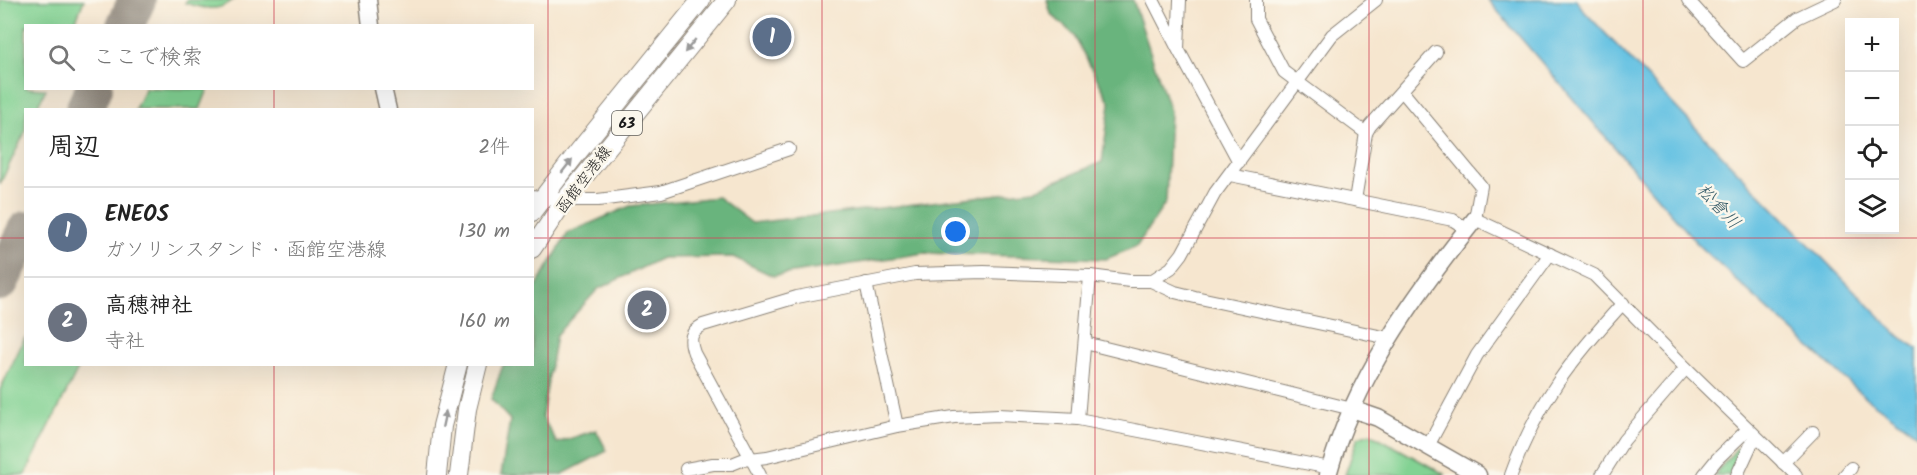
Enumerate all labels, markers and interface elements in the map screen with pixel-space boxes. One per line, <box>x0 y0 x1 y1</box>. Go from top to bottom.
pin: 1 <box>752 15 792 60</box>
map controls <box>1845 18 1899 234</box>
button: + <box>1845 18 1899 72</box>
search box <box>24 24 534 90</box>
one-way arrow <box>684 38 697 54</box>
icon: search <box>45 41 78 74</box>
text: ここで検索 <box>93 41 203 76</box>
button: − <box>1845 72 1899 126</box>
road number: 63 <box>612 111 642 135</box>
button: locate <box>1845 126 1899 180</box>
text: 周辺 <box>48 127 100 169</box>
text: 2件 <box>478 132 510 164</box>
street label: 函館空港線 <box>550 140 618 219</box>
one-way arrow <box>561 158 573 173</box>
water label: 松倉川 <box>1689 177 1747 237</box>
button: layers <box>1845 180 1899 234</box>
text: ENEOS <box>105 198 169 233</box>
text: 1 <box>64 216 71 248</box>
text: 130 m <box>458 216 510 248</box>
your location <box>941 217 970 246</box>
text: ガソリンスタンド · 函館空港線 <box>105 235 386 267</box>
pin: 2 <box>628 288 666 332</box>
text: 高穂神社 <box>105 289 193 324</box>
text: 2 <box>62 306 73 338</box>
text: 160 m <box>459 306 510 338</box>
text: 寺社 <box>105 326 145 358</box>
one-way arrow <box>440 409 449 428</box>

